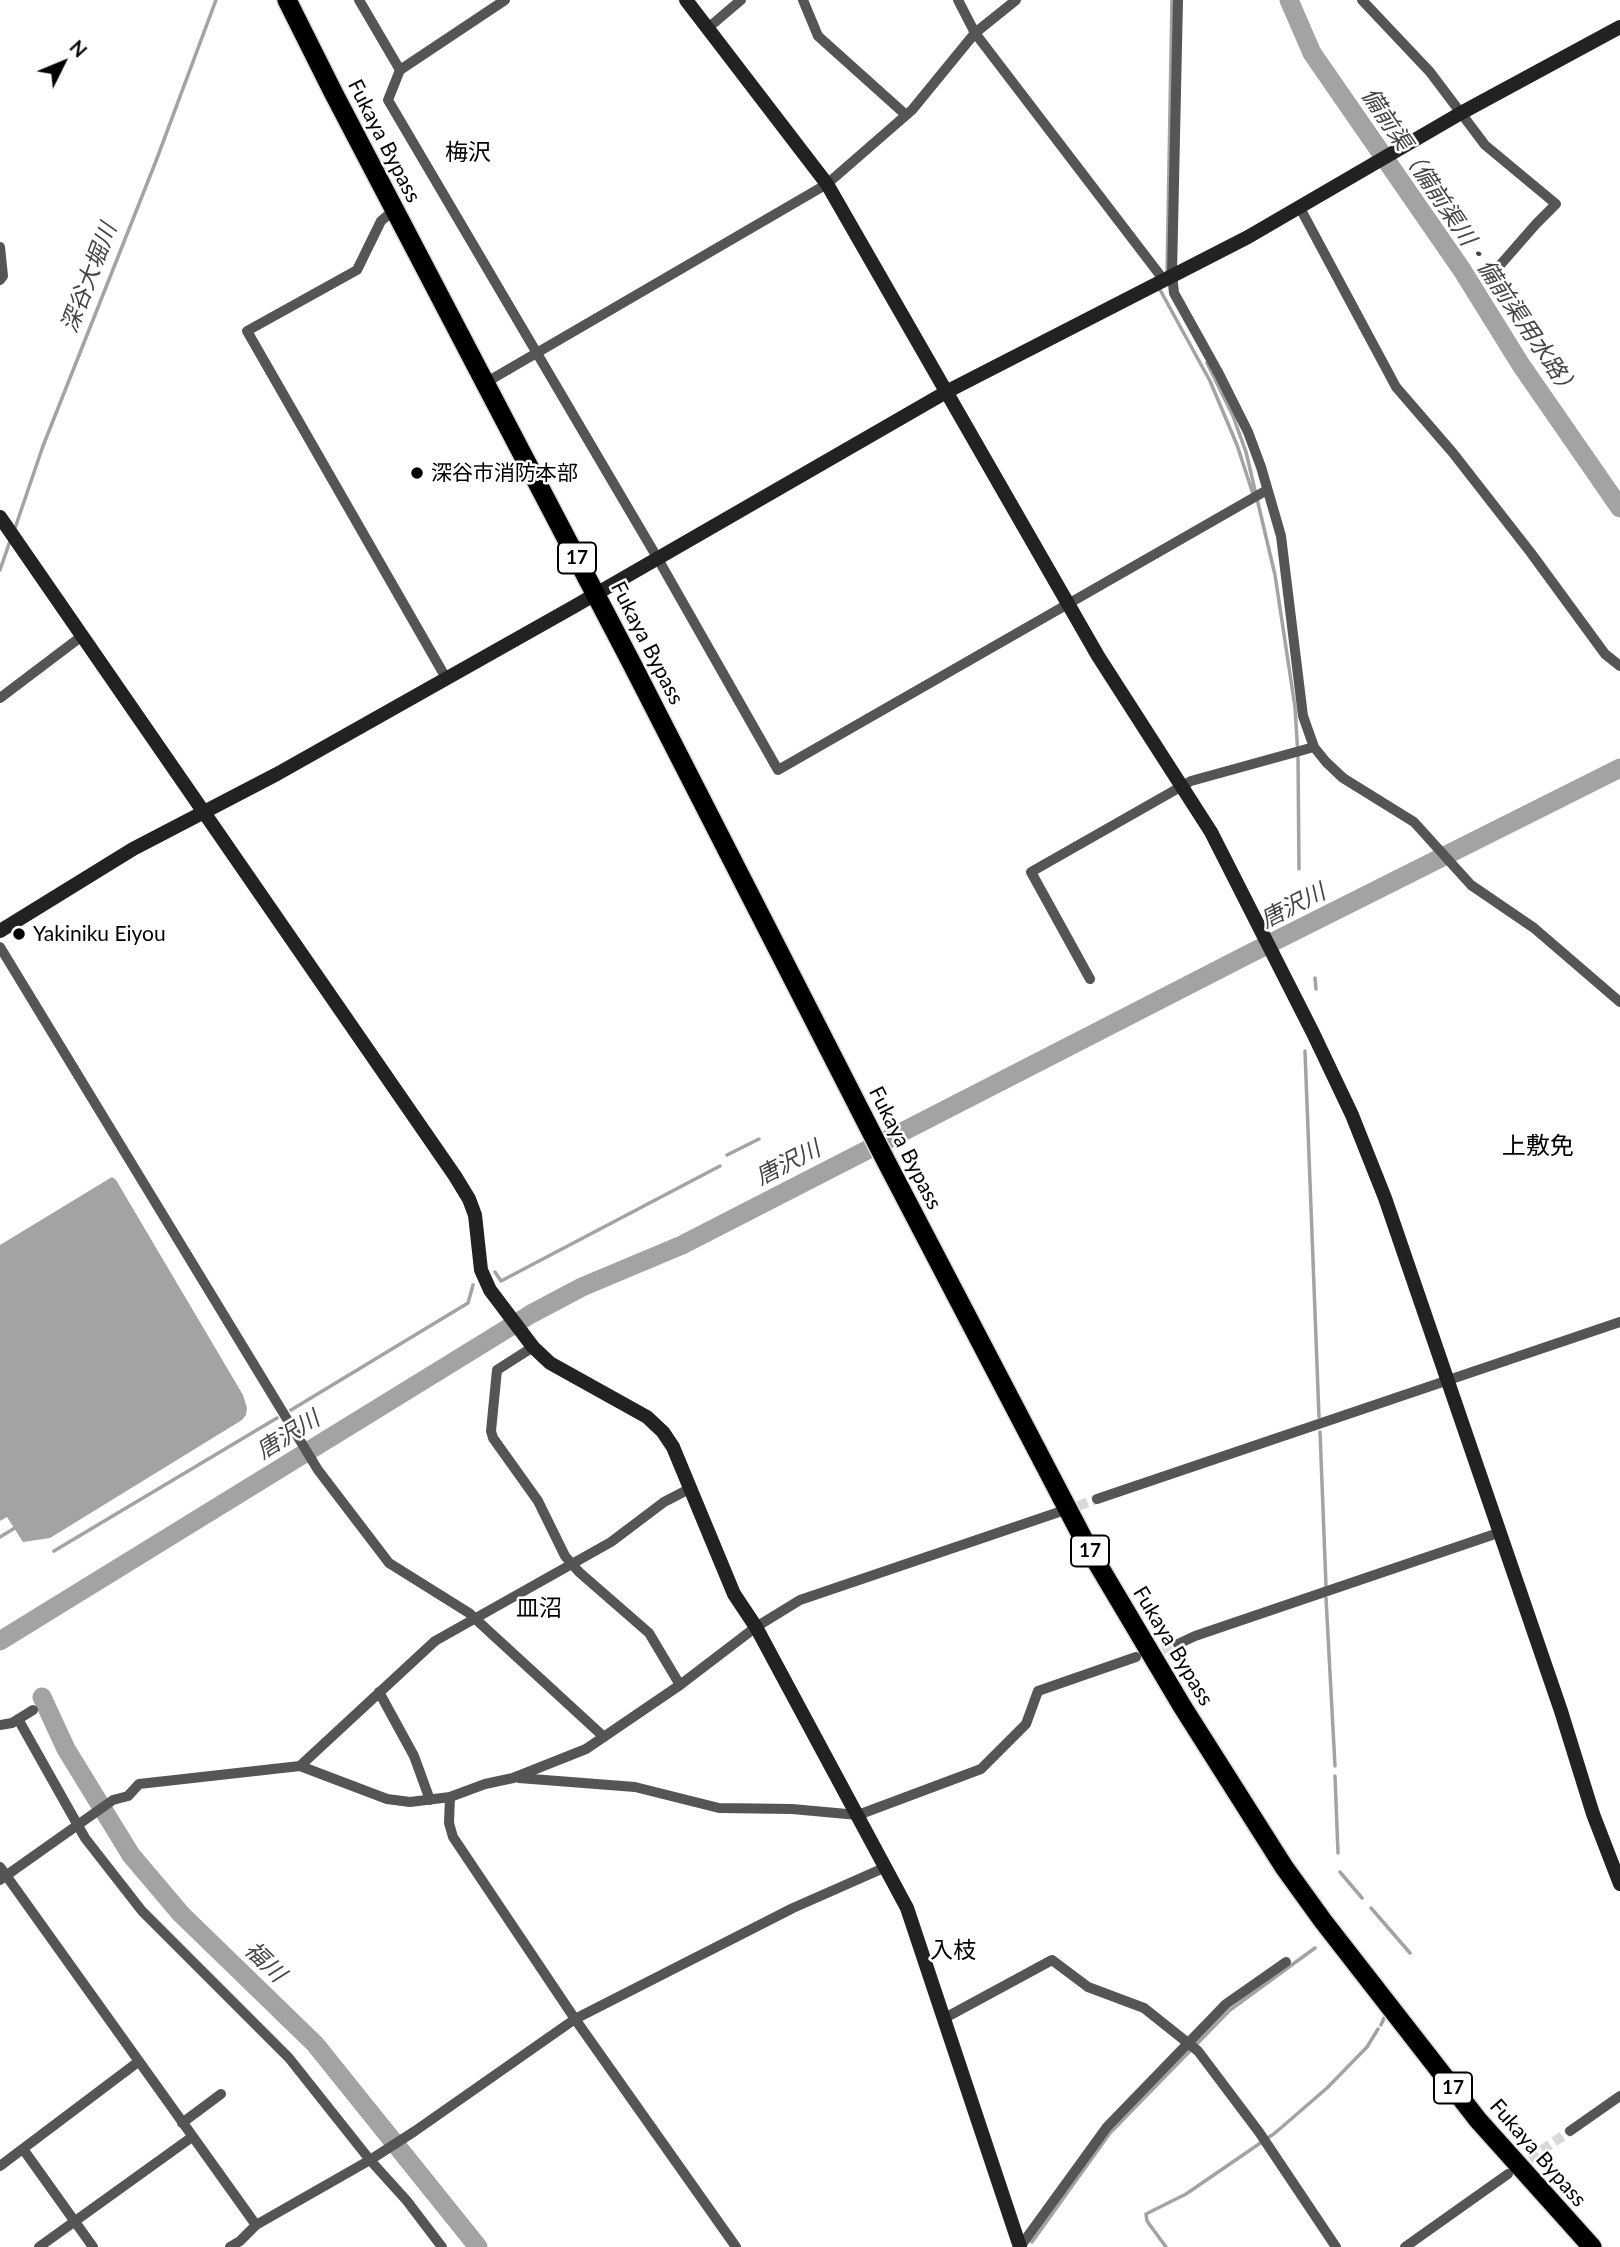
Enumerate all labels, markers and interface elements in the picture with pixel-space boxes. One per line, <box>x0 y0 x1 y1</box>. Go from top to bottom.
north arrow <box>28 28 98 98</box>
text: N <box>65 35 92 62</box>
street label: Fukaya Bypass <box>342 75 426 207</box>
water label: 備前渠（備前渠川・備前渠用水路） <box>1356 83 1584 403</box>
district label: 梅沢 <box>445 139 491 167</box>
water label: 深谷大堀川 <box>56 219 122 337</box>
place label: 深谷市消防本部 <box>431 460 578 486</box>
marker: 深谷市消防本部 <box>409 465 425 481</box>
road number: 17 <box>558 542 596 573</box>
street label: Fukaya Bypass <box>605 577 689 709</box>
water label: 唐沢川 <box>1256 878 1330 934</box>
place label: Yakiniku Eiyou <box>33 921 166 947</box>
marker: Yakiniku Eiyou <box>11 926 27 942</box>
street label: Fukaya Bypass <box>863 1082 947 1214</box>
district label: 上敷免 <box>1502 1132 1574 1160</box>
water label: 唐沢川 <box>751 1135 825 1191</box>
water label: 唐沢川 <box>251 1405 325 1465</box>
road number: 17 <box>1071 1536 1109 1567</box>
street label: Fukaya Bypass <box>1128 1582 1218 1710</box>
district label: 皿沼 <box>516 1595 562 1623</box>
water label: 福川 <box>239 1936 291 1988</box>
district label: 入枝 <box>930 1937 976 1965</box>
road number: 17 <box>1434 2072 1472 2104</box>
street label: Fukaya Bypass <box>1484 2094 1592 2212</box>

